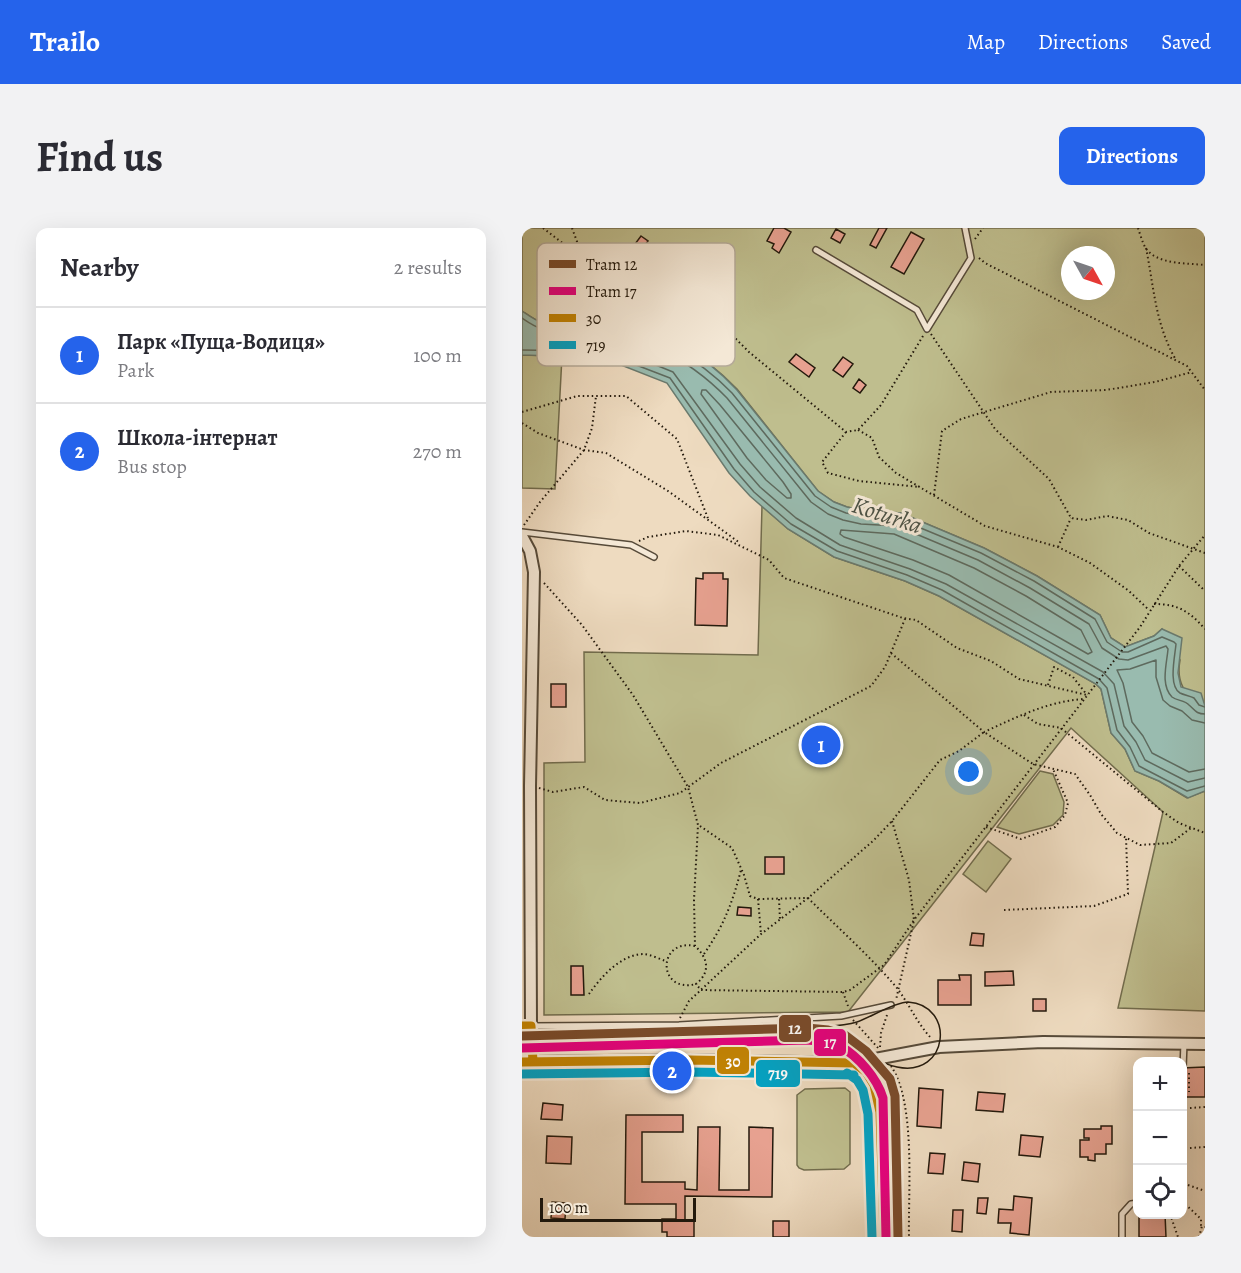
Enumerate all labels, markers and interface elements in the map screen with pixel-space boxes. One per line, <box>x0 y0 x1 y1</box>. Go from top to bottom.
text: Trailo <box>30 23 100 61</box>
text: Map <box>967 28 1005 56</box>
text: Directions <box>1038 28 1128 56</box>
text: Saved <box>1161 28 1211 56</box>
button: Directions <box>1059 127 1205 185</box>
text: Find us <box>36 128 163 185</box>
legend <box>537 243 735 366</box>
north arrow <box>1061 246 1115 300</box>
text: Nearby <box>60 250 139 285</box>
text: 2 results <box>394 254 462 281</box>
text: Tram 12 <box>586 254 638 276</box>
text: Tram 17 <box>586 281 637 303</box>
text: 30 <box>586 308 601 330</box>
text: Парк «Пуща-Водиця» <box>117 327 325 357</box>
text: 719 <box>586 335 605 357</box>
text: 1 <box>76 342 83 369</box>
text: 100 m <box>413 342 462 369</box>
text: Park <box>117 357 155 384</box>
text: Школа-інтернат <box>117 423 278 453</box>
text: 2 <box>75 438 84 465</box>
text: 270 m <box>413 438 462 465</box>
text: Bus stop <box>117 453 187 480</box>
water label: Koturka <box>848 489 926 541</box>
pin: 1 <box>802 722 840 768</box>
your location <box>954 757 983 786</box>
line badge: 12 <box>778 1014 812 1043</box>
text: 12 <box>788 1018 802 1040</box>
line badge: 17 <box>813 1028 847 1057</box>
text: 17 <box>824 1032 836 1054</box>
line badge: 30 <box>716 1046 750 1075</box>
pin: 2 <box>652 1048 692 1094</box>
text: 30 <box>726 1051 740 1073</box>
map controls <box>1133 1057 1187 1219</box>
button: + <box>1133 1057 1187 1111</box>
line badge: 719 <box>755 1059 801 1088</box>
text: 719 <box>768 1063 788 1085</box>
button: − <box>1133 1111 1187 1165</box>
button: locate <box>1133 1165 1187 1219</box>
scale bar <box>540 1195 696 1222</box>
text: 100 m <box>549 1197 588 1219</box>

